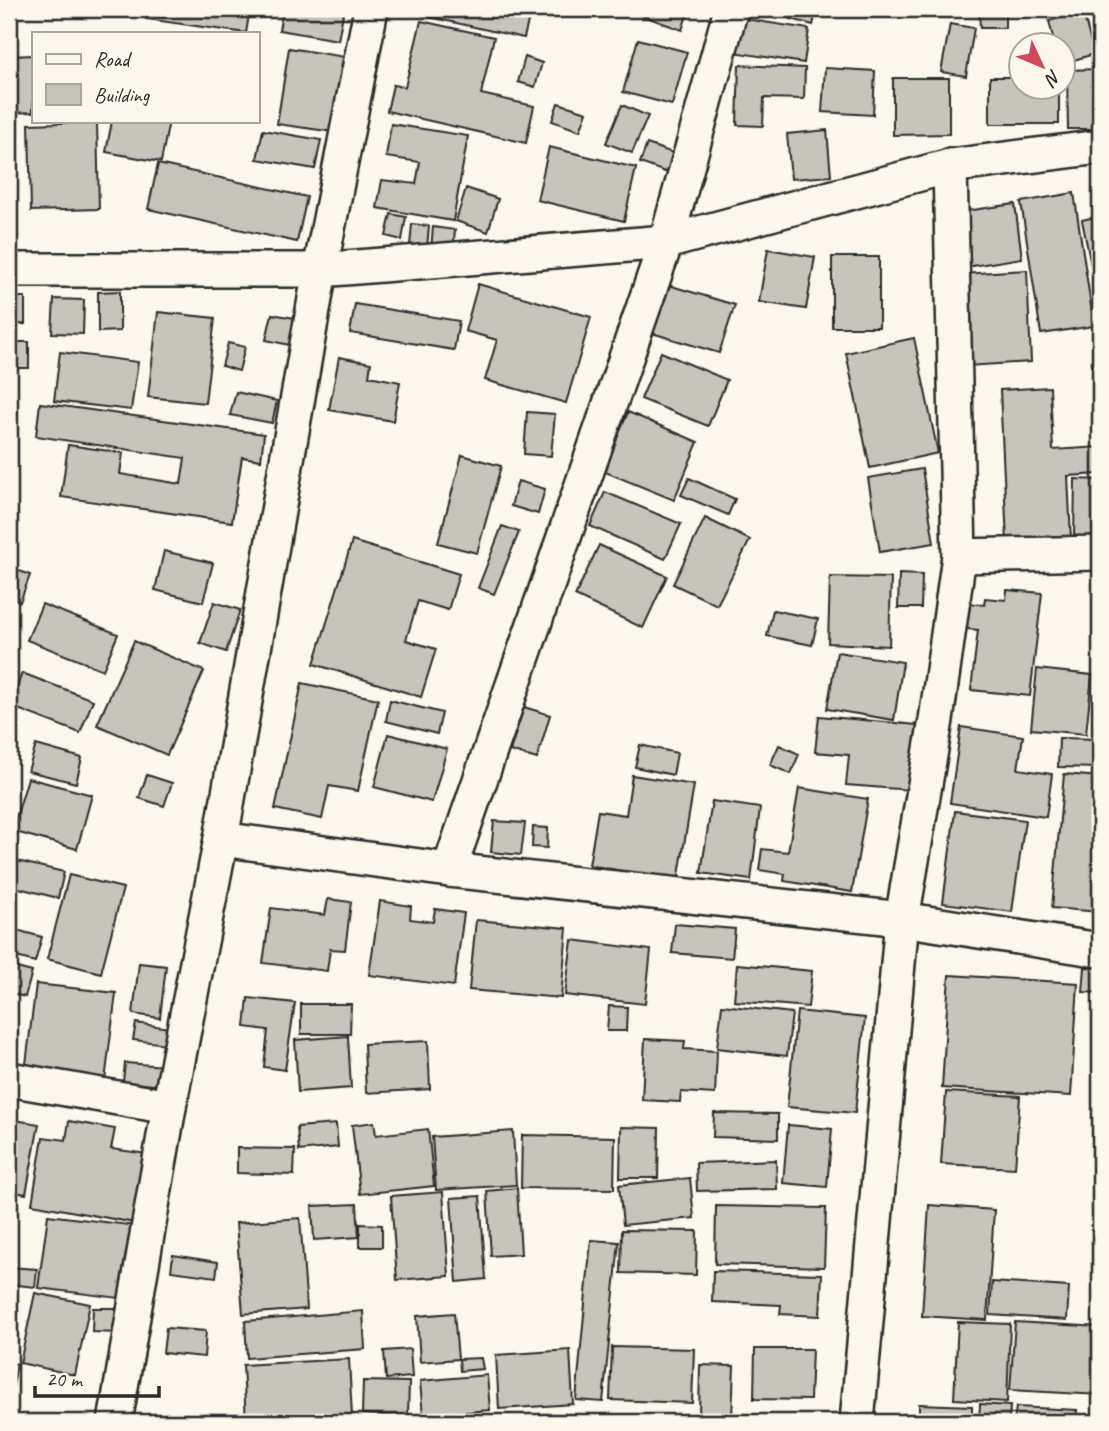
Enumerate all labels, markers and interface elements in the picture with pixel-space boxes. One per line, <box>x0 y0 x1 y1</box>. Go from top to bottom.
legend <box>32 32 259 122</box>
north arrow <box>1007 32 1078 102</box>
text: Road <box>94 46 133 72</box>
text: N <box>1039 65 1066 92</box>
text: Building <box>94 82 151 108</box>
scale bar <box>35 1354 159 1398</box>
text: 20 m <box>46 1366 84 1392</box>

